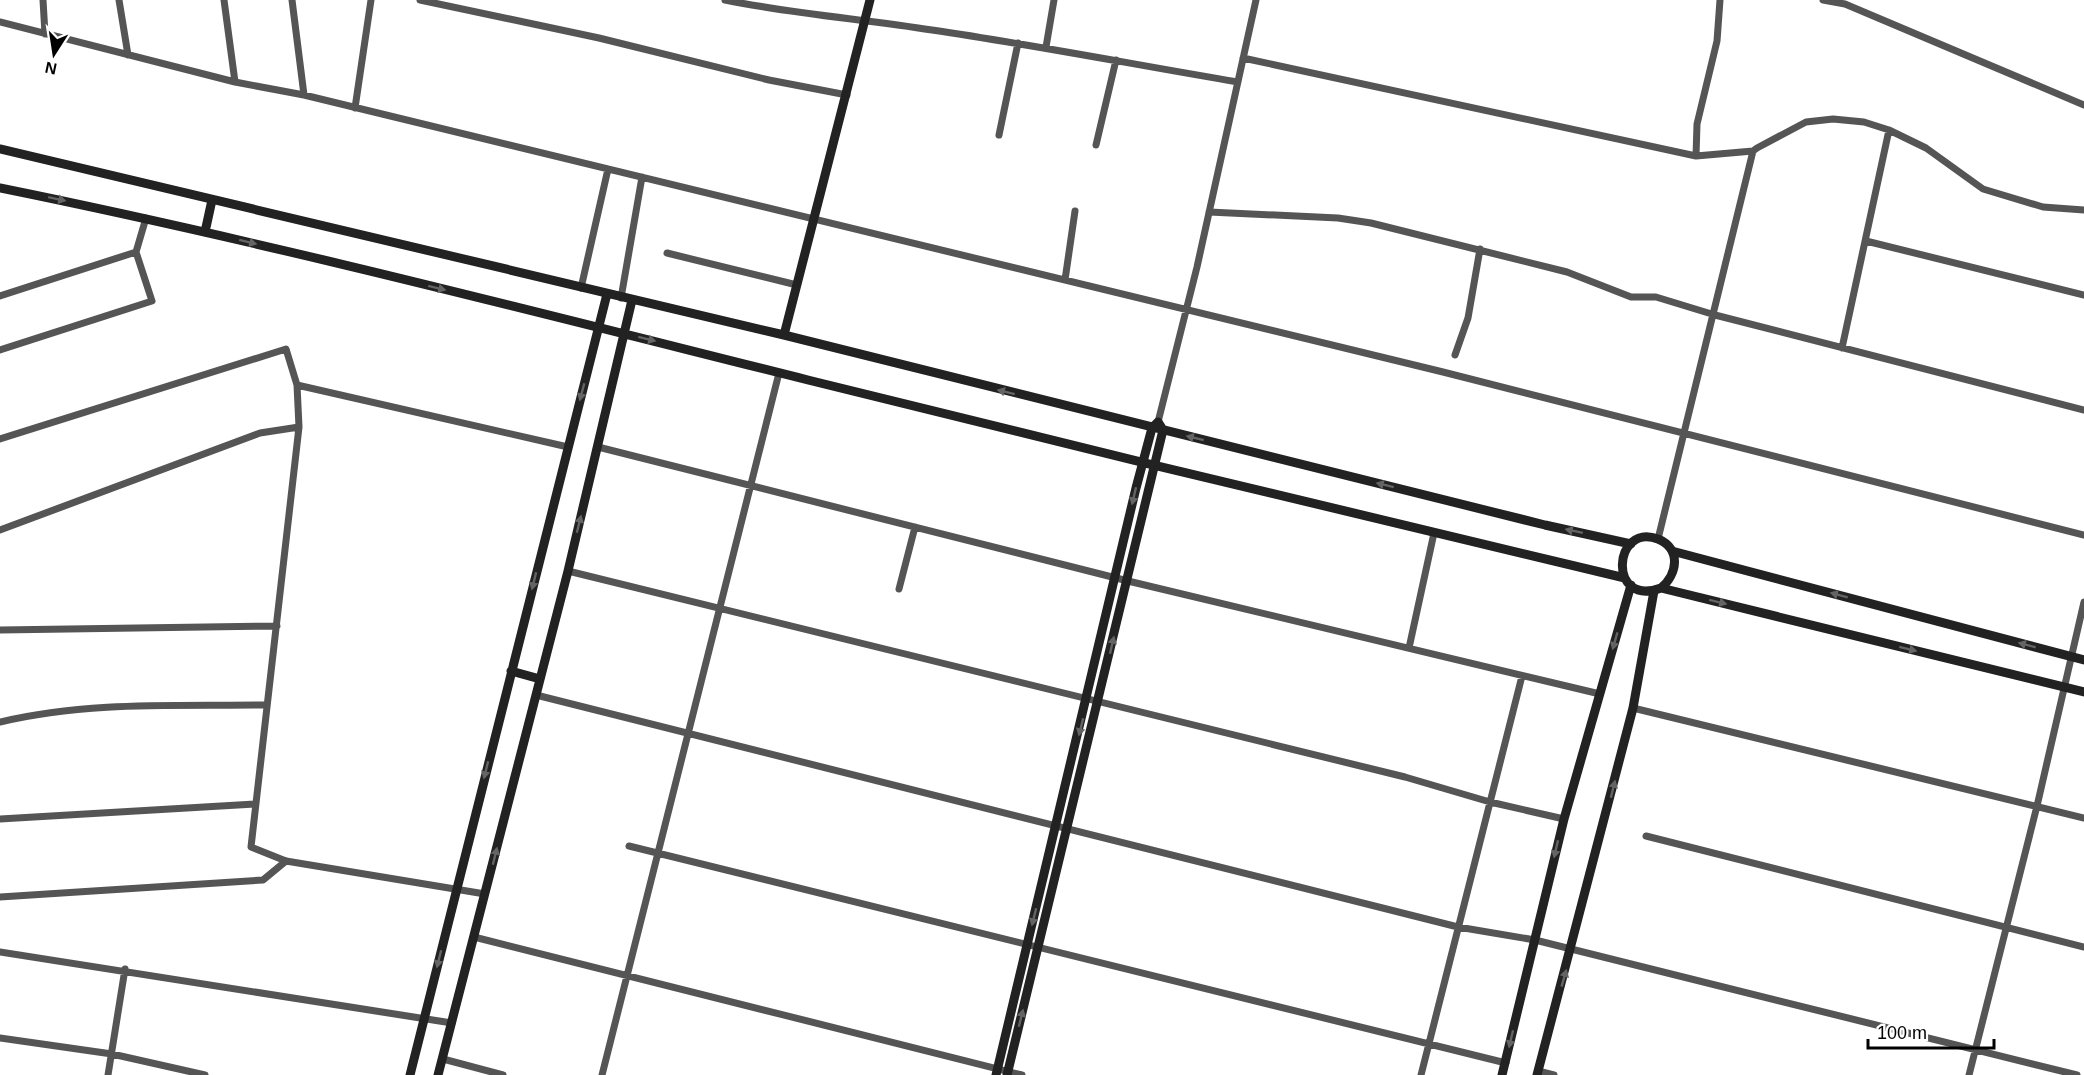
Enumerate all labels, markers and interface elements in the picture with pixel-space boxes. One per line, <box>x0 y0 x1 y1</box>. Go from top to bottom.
north arrow <box>24 24 84 84</box>
text: N <box>44 59 58 78</box>
one-way arrow <box>48 195 67 205</box>
one-way arrow <box>238 238 257 247</box>
one-way arrow <box>428 283 446 293</box>
one-way arrow <box>638 334 656 344</box>
one-way arrow <box>577 383 587 401</box>
one-way arrow <box>997 387 1015 397</box>
one-way arrow <box>1186 433 1205 443</box>
one-way arrow <box>1375 480 1393 489</box>
one-way arrow <box>1129 487 1138 506</box>
one-way arrow <box>575 515 585 533</box>
one-way arrow <box>1564 526 1583 535</box>
one-way arrow <box>528 571 538 590</box>
one-way arrow <box>1830 590 1848 600</box>
one-way arrow <box>1709 598 1727 608</box>
one-way arrow <box>1609 632 1619 650</box>
one-way arrow <box>1108 636 1118 654</box>
one-way arrow <box>2018 640 2036 649</box>
one-way arrow <box>1898 644 1917 654</box>
one-way arrow <box>1075 718 1085 737</box>
one-way arrow <box>481 761 491 779</box>
one-way arrow <box>1608 780 1618 799</box>
one-way arrow <box>1551 840 1561 858</box>
one-way arrow <box>490 846 500 865</box>
one-way arrow <box>1029 908 1039 926</box>
one-way arrow <box>433 950 443 968</box>
one-way arrow <box>1559 969 1569 987</box>
one-way arrow <box>1016 1009 1026 1027</box>
scale bar <box>1868 1012 1994 1050</box>
text: 100 m <box>1877 1023 1927 1043</box>
one-way arrow <box>1506 1030 1516 1048</box>

